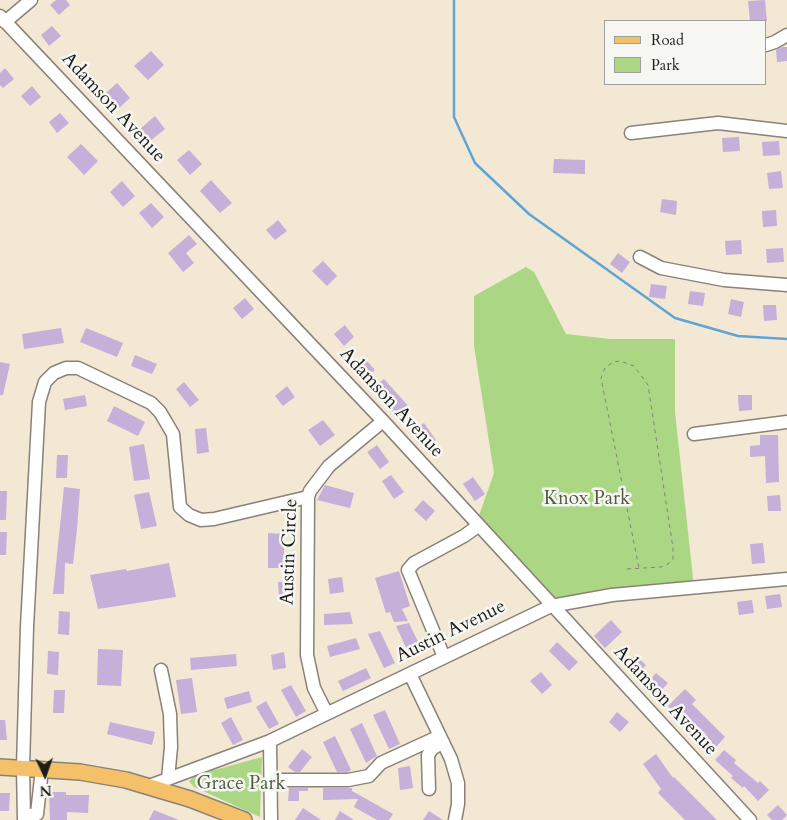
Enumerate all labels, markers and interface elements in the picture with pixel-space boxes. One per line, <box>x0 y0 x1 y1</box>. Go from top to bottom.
legend <box>604 20 767 85</box>
text: Road <box>651 30 684 50</box>
street label: Adamson Avenue <box>56 48 170 168</box>
text: Park <box>651 55 680 75</box>
street label: Adamson Avenue <box>334 343 448 463</box>
park label: Knox Park <box>544 489 630 511</box>
street label: Austin Circle <box>277 498 303 606</box>
street label: Austin Avenue <box>392 596 510 668</box>
street label: Adamson Avenue <box>608 641 722 761</box>
north arrow <box>20 750 70 800</box>
park label: Grace Park <box>196 774 286 796</box>
text: N <box>39 781 52 800</box>

